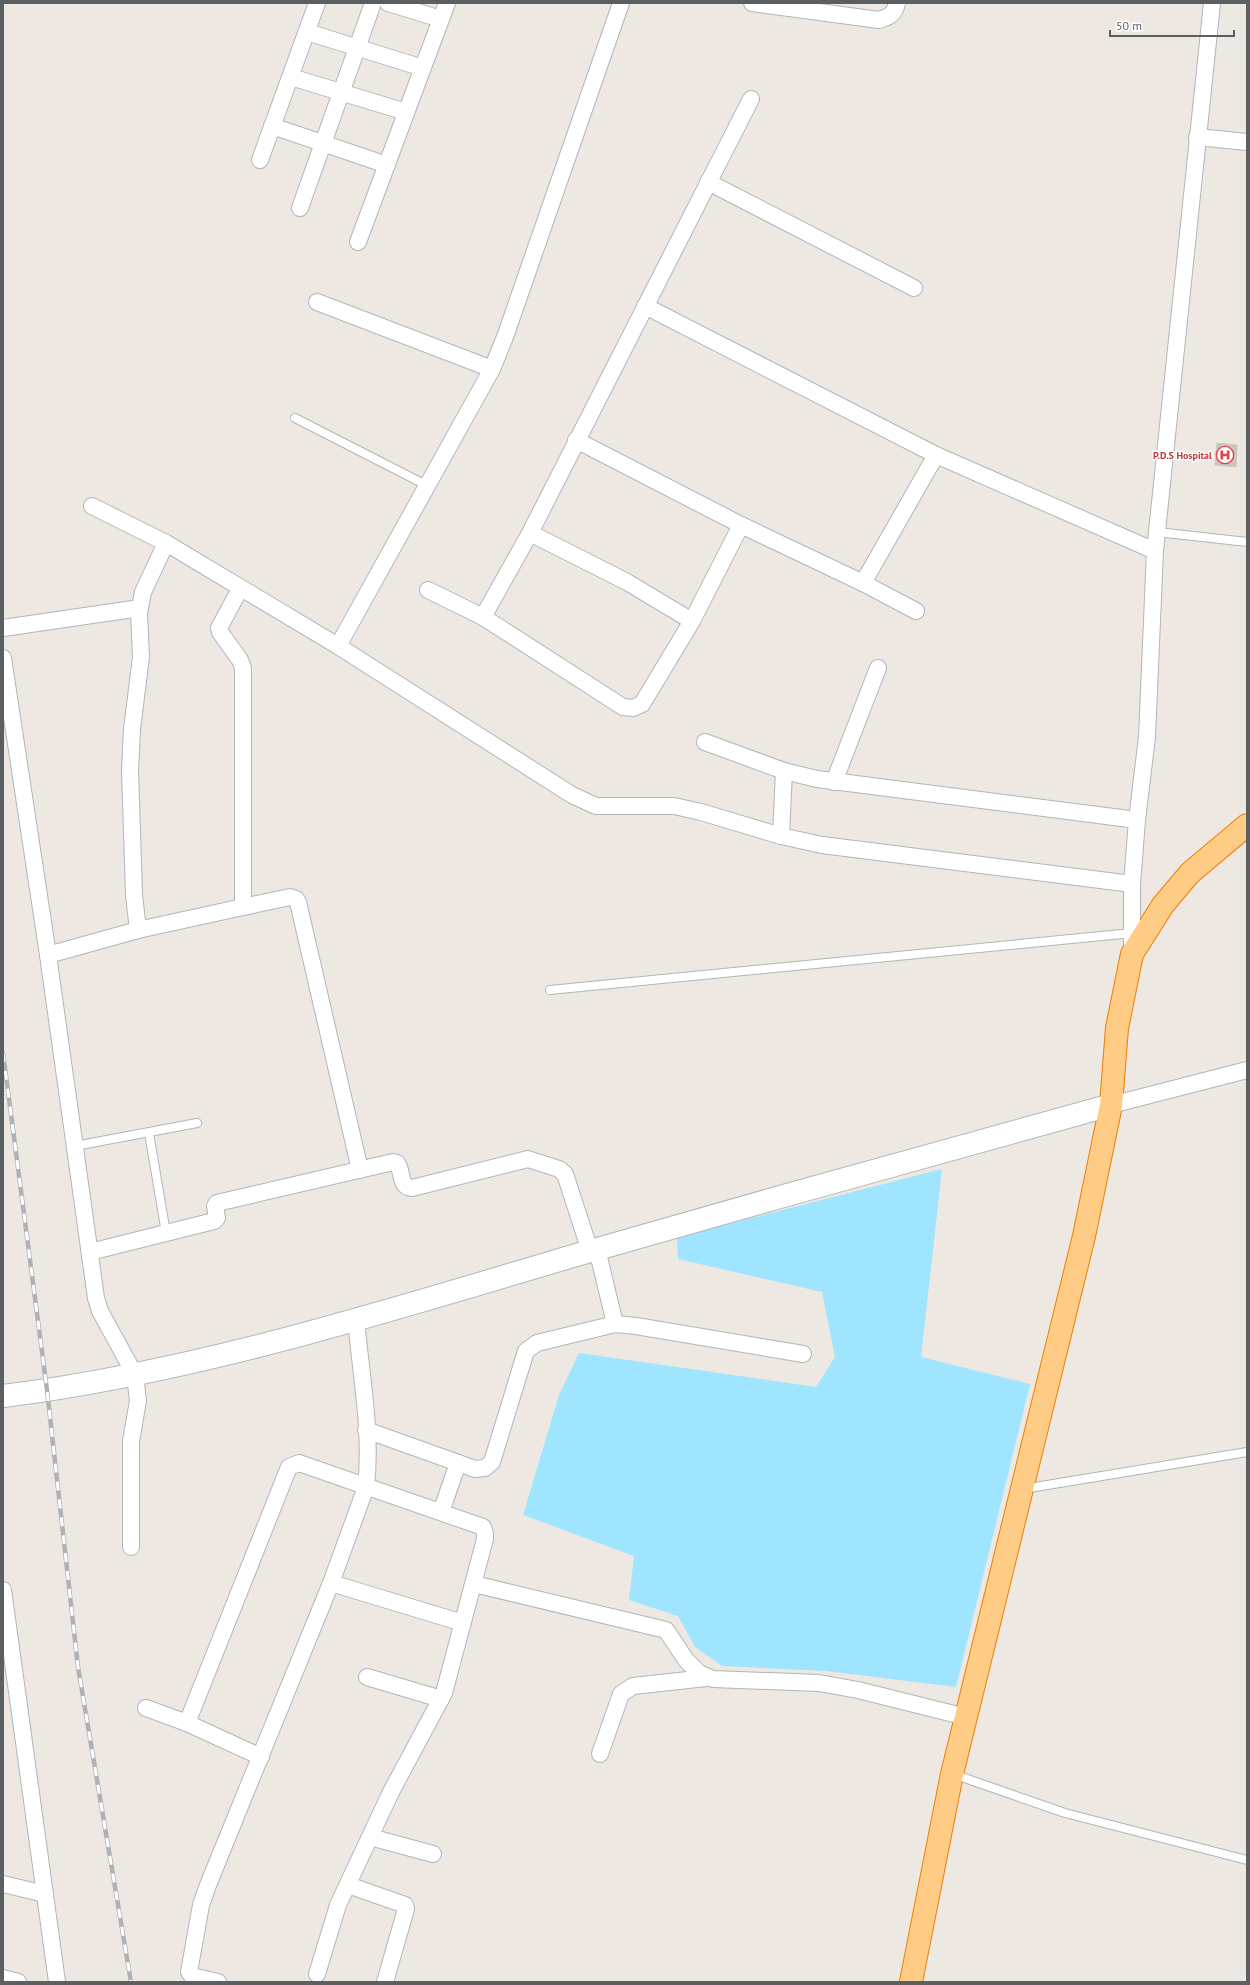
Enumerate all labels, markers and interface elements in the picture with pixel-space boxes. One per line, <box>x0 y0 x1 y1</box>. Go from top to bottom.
scale bar <box>1110 12 1234 38</box>
text: 50 m <box>1116 18 1142 33</box>
hospital icon: P.D.S Hospital <box>1215 445 1235 465</box>
place label: P.D.S Hospital <box>1153 449 1212 462</box>

